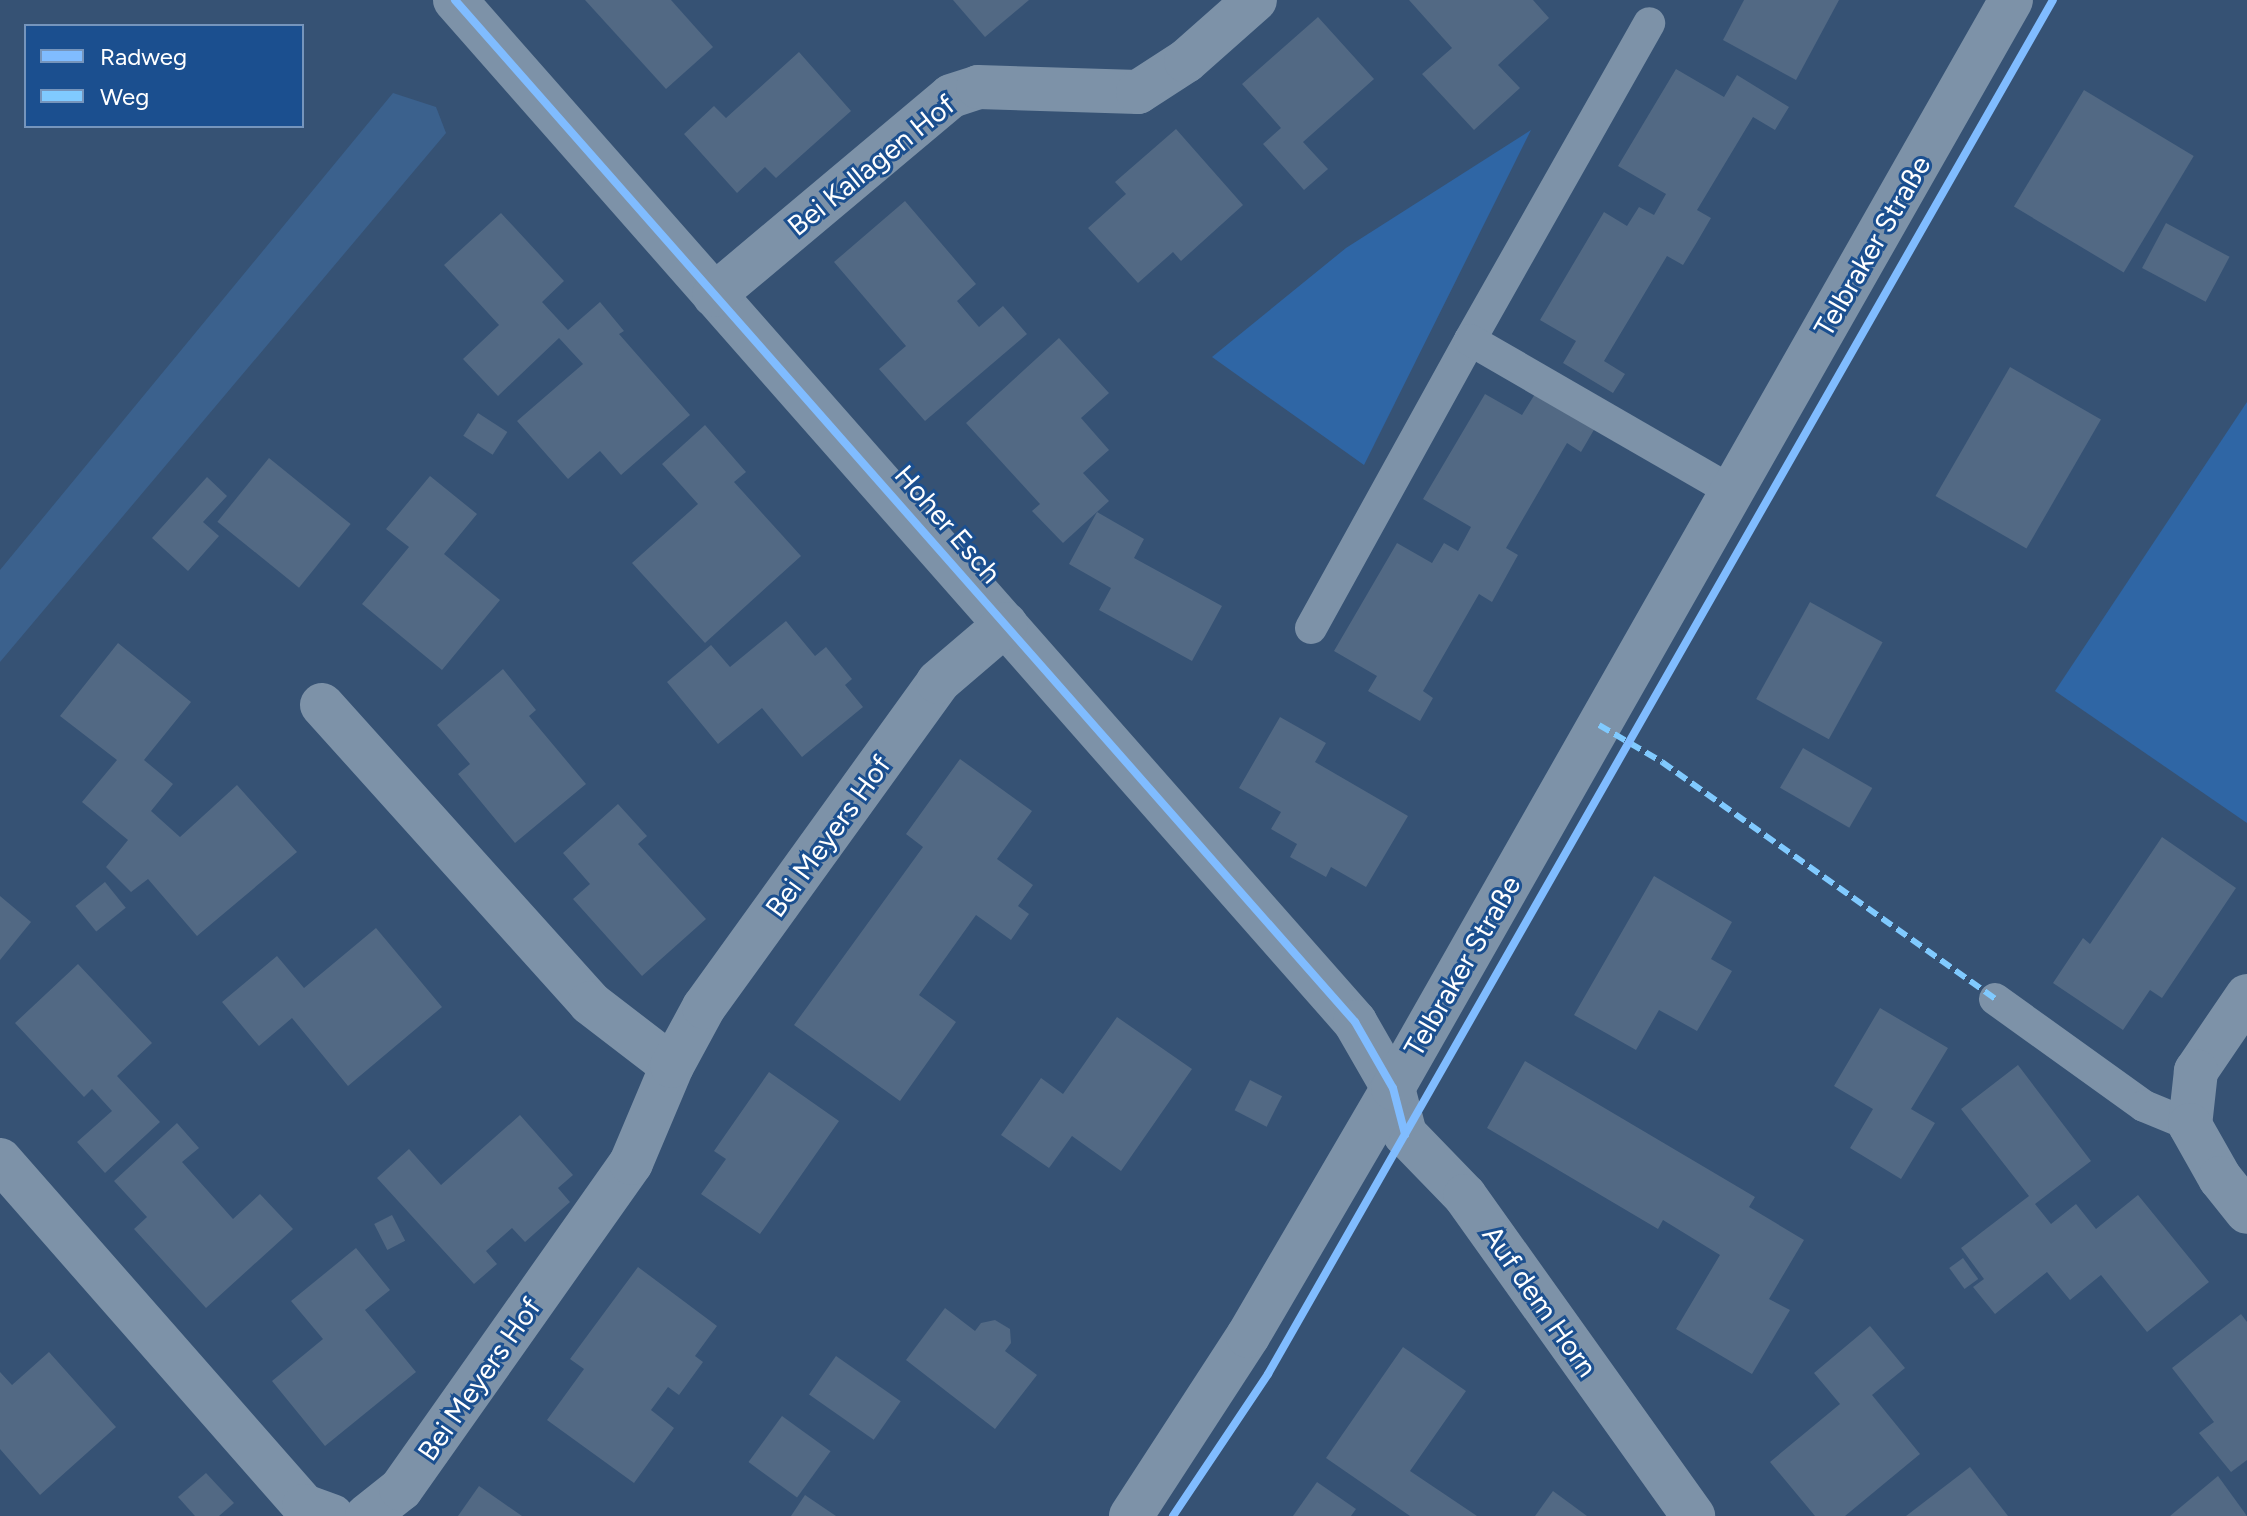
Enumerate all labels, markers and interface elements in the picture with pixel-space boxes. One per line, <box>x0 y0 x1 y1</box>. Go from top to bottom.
legend <box>24 24 304 128</box>
text: Radweg <box>100 42 187 71</box>
text: Weg <box>100 82 149 111</box>
street label: Bei Kallagen Hof <box>781 87 961 243</box>
street label: Telbraker Straße <box>1807 150 1937 342</box>
street label: Hoher Esch <box>888 458 1008 590</box>
street label: Bei Meyers Hof <box>758 749 898 923</box>
street label: Telbraker Straße <box>1397 870 1527 1062</box>
street label: Auf dem Horn <box>1476 1219 1604 1383</box>
street label: Bei Meyers Hof <box>410 1291 548 1467</box>

